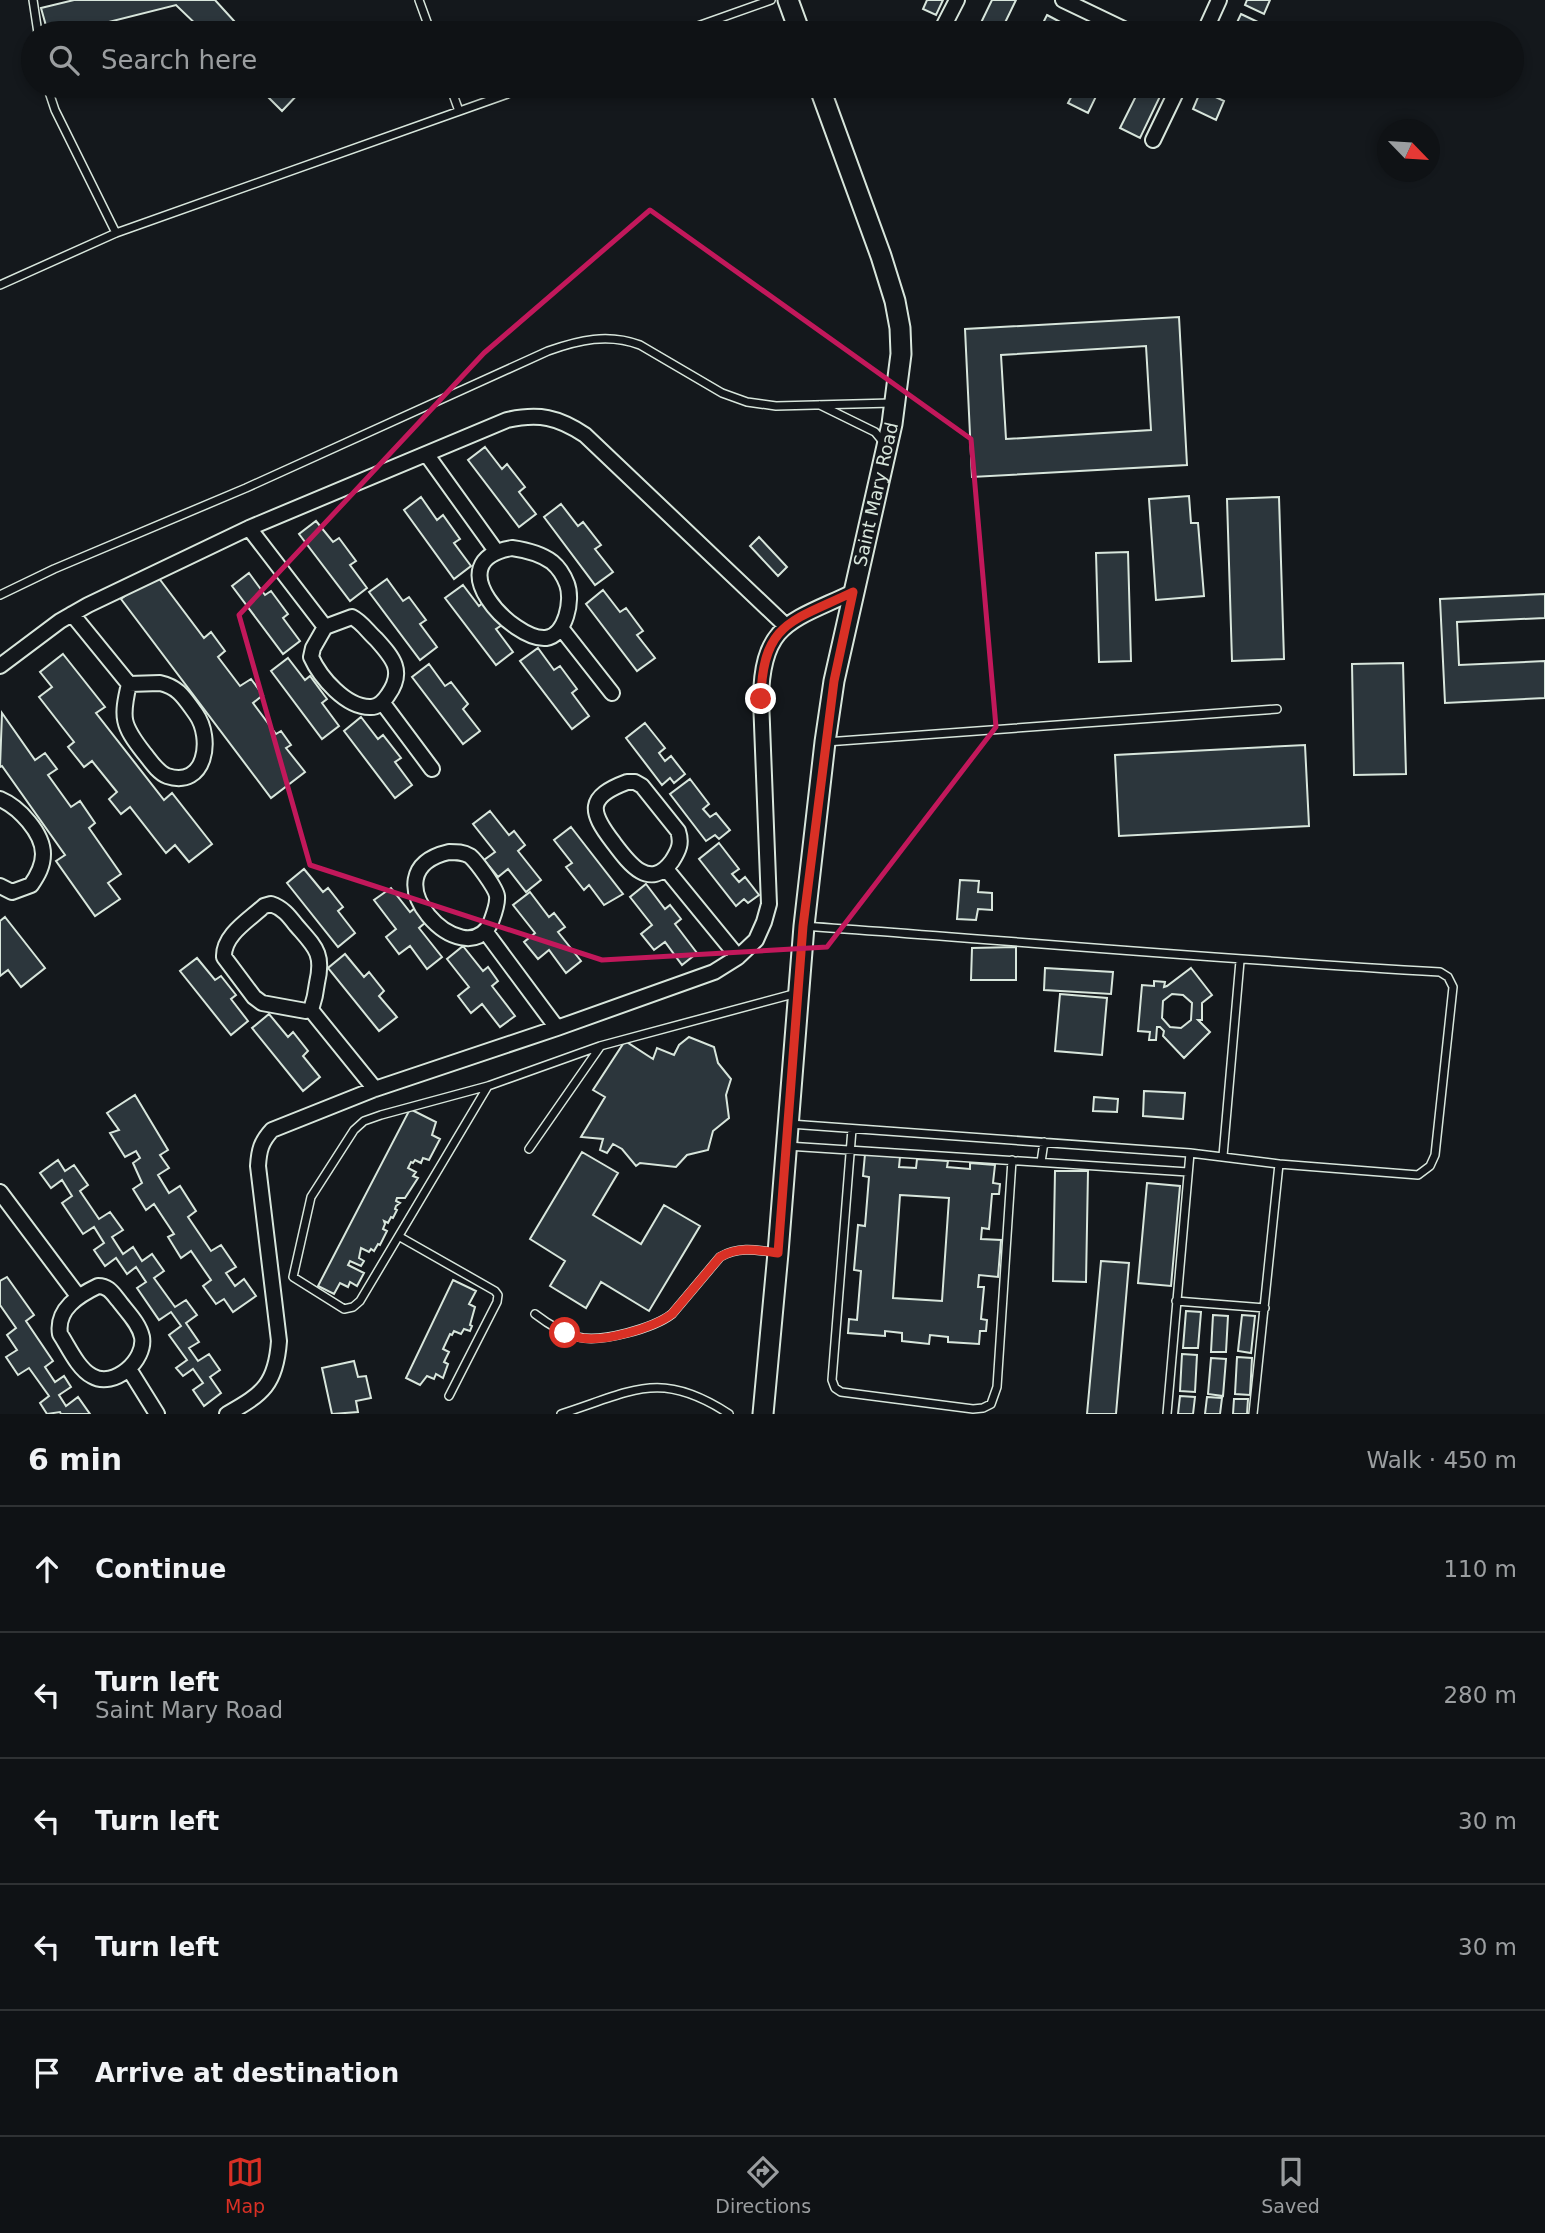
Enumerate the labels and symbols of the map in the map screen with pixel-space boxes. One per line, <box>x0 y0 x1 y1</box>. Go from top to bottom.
north arrow <box>1377 119 1440 182</box>
street label: Saint Mary Road <box>849 420 902 568</box>
route end <box>745 683 776 714</box>
route start <box>549 1317 580 1348</box>

